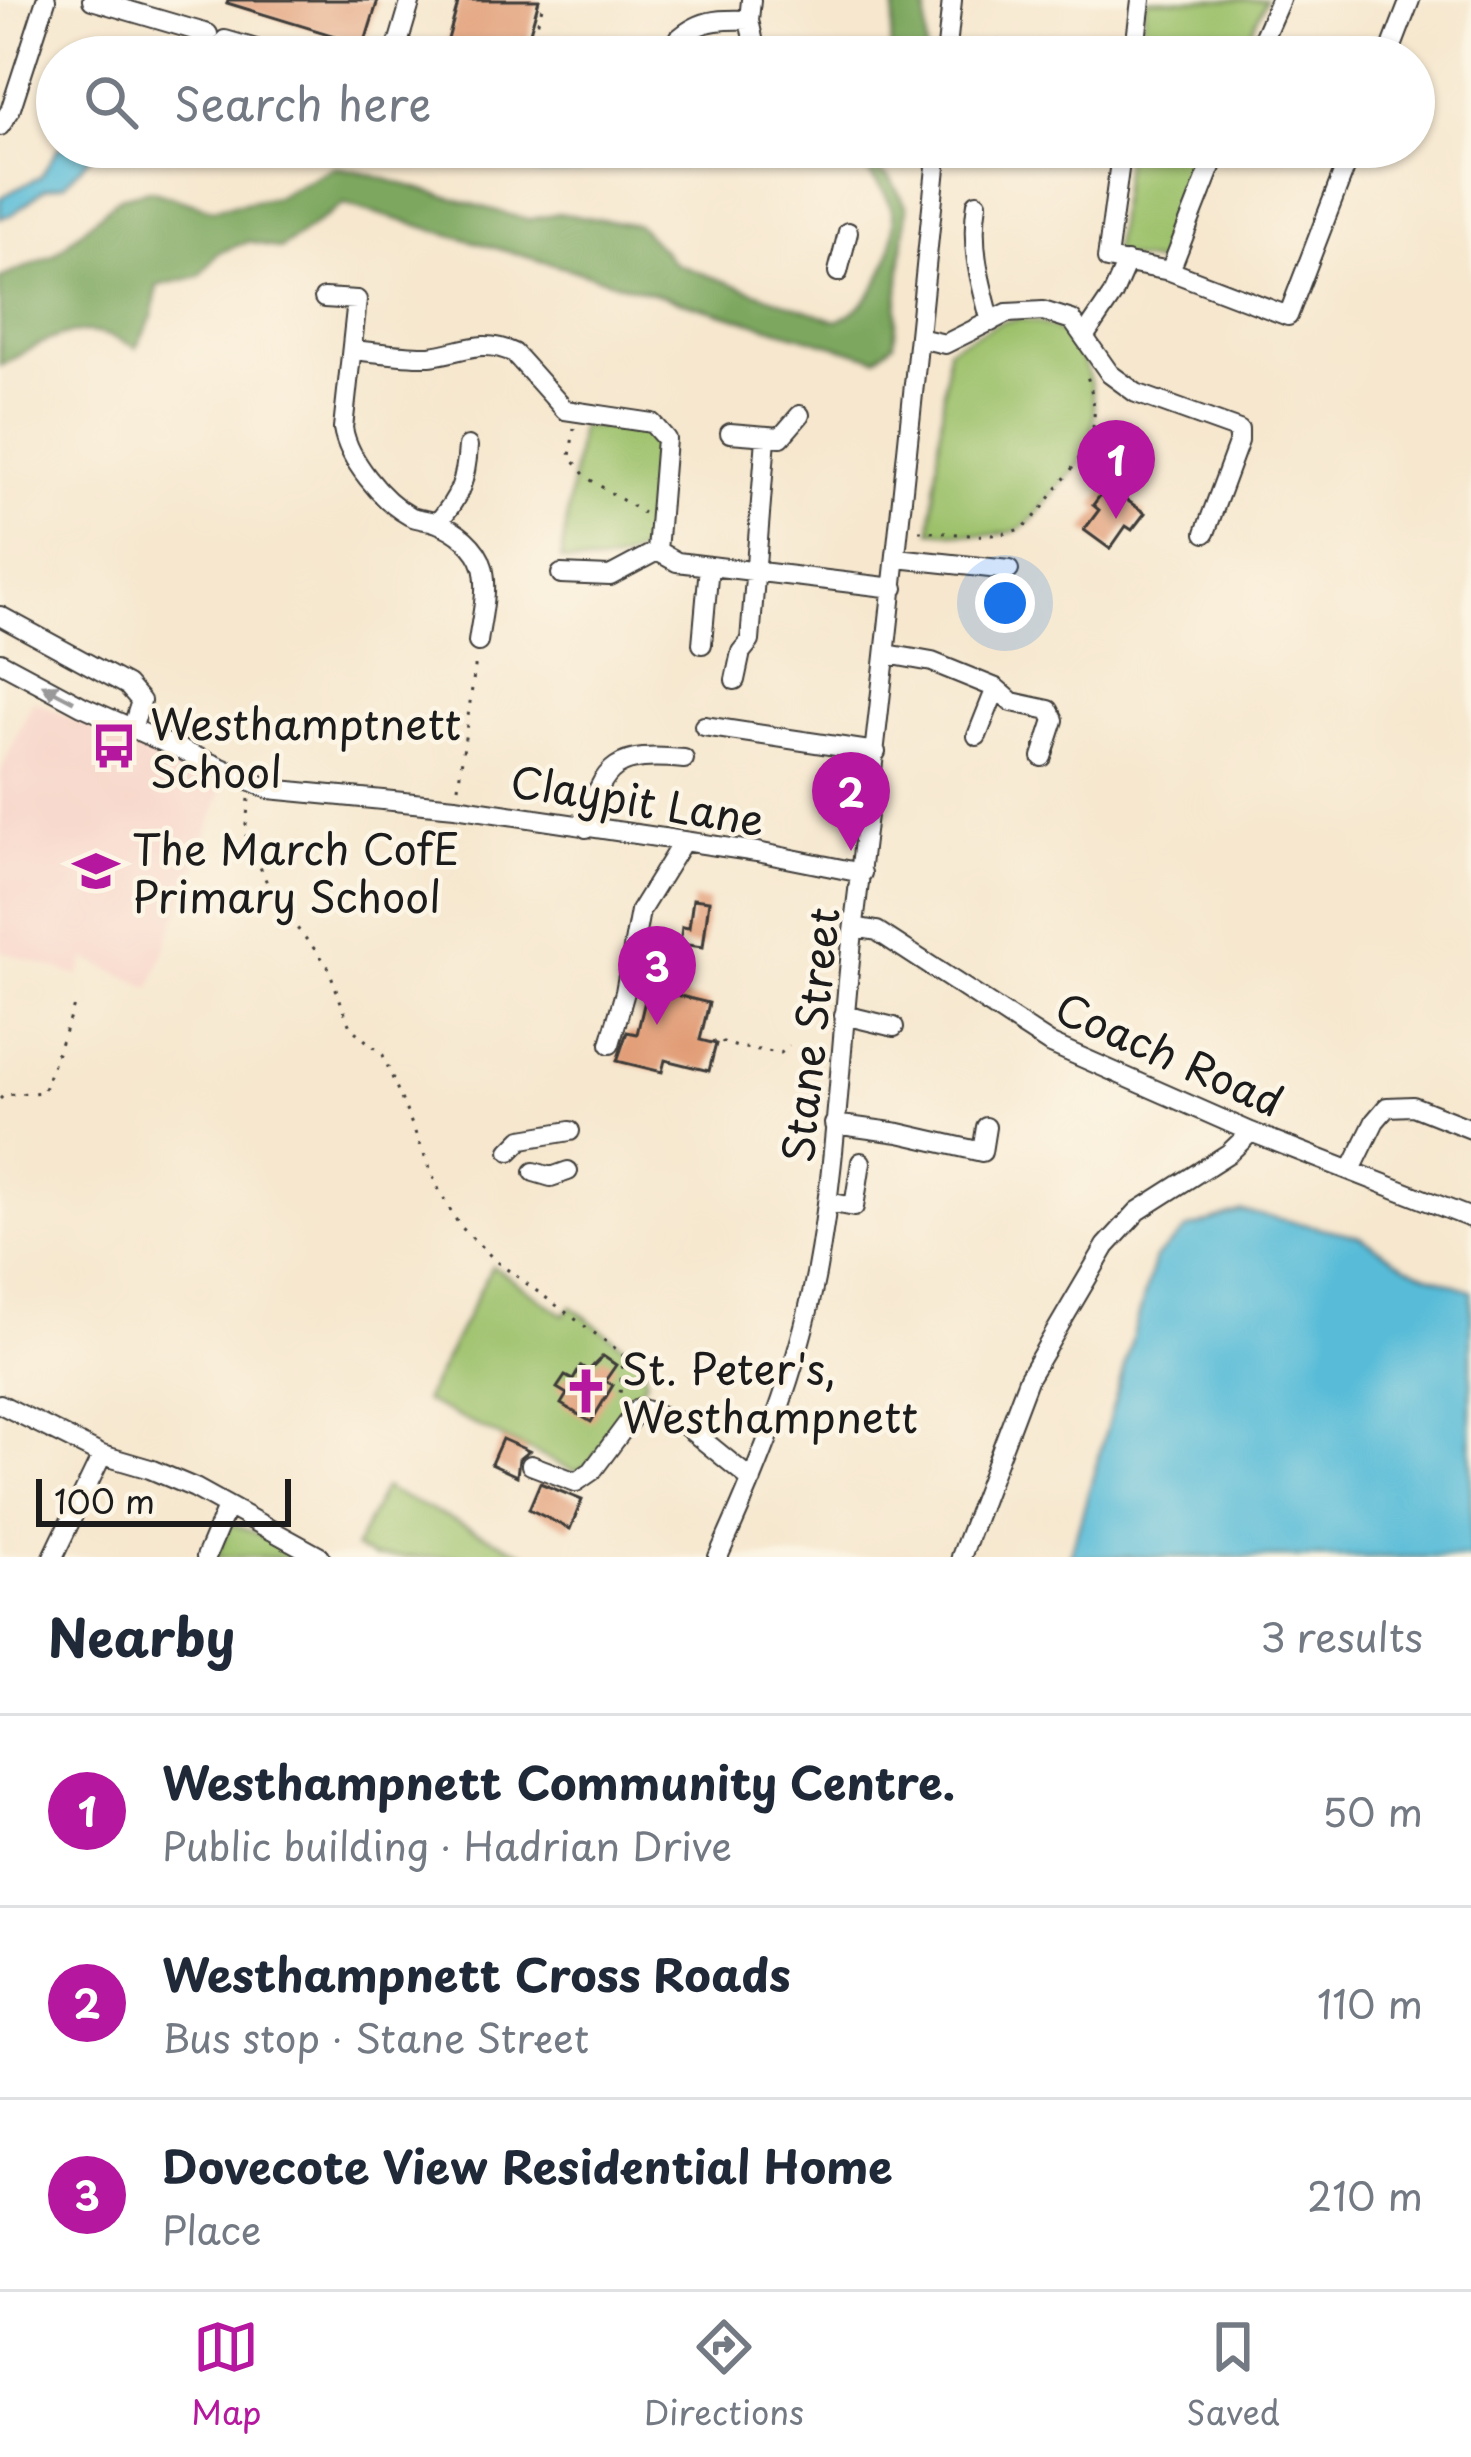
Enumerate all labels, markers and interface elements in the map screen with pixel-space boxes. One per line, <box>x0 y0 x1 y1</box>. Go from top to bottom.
search box <box>36 36 1435 168</box>
text: Search here <box>174 68 431 136</box>
icon: search <box>78 69 144 135</box>
pin: 1 <box>1077 420 1155 519</box>
your location <box>975 573 1035 633</box>
one-way arrow <box>40 683 75 704</box>
place label: Westhamptnett School <box>150 691 461 802</box>
bus stop icon: Westhamptnett School <box>89 721 139 771</box>
street label: Claypit Lane <box>506 748 770 850</box>
pin: 2 <box>812 752 890 851</box>
place label: The March CofE Primary School <box>132 816 459 927</box>
school or university icon: The March CofE Primary School <box>71 846 121 896</box>
street label: Stane Street <box>764 904 854 1166</box>
pin: 3 <box>618 926 696 1025</box>
street label: Coach Road <box>1046 975 1294 1131</box>
place label: St. Peter's, Westhampnett <box>622 1336 918 1447</box>
church icon: St. Peter's, Westhampnett <box>561 1366 611 1416</box>
scale bar <box>36 1473 291 1526</box>
text: 100 m <box>54 1475 155 1525</box>
text: Nearby <box>48 1597 235 1674</box>
text: 3 results <box>1260 1606 1423 1665</box>
text: Westhampnett Community Centre. <box>162 1747 955 1815</box>
text: 1 <box>78 1781 96 1840</box>
text: 50 m <box>1322 1781 1423 1840</box>
text: Public building · Hadrian Drive <box>162 1815 732 1874</box>
text: Westhampnett Cross Roads <box>162 1939 791 2007</box>
text: 2 <box>73 1973 101 2032</box>
text: 110 m <box>1317 1973 1423 2032</box>
text: Bus stop · Stane Street <box>162 2007 589 2066</box>
text: Dovecote View Residential Home <box>162 2131 893 2199</box>
text: 3 <box>74 2165 100 2224</box>
text: 210 m <box>1307 2165 1423 2224</box>
text: Place <box>162 2199 262 2258</box>
tab: Map <box>191 2314 262 2436</box>
tab: Directions <box>644 2314 804 2436</box>
tab: Saved <box>1186 2314 1280 2436</box>

